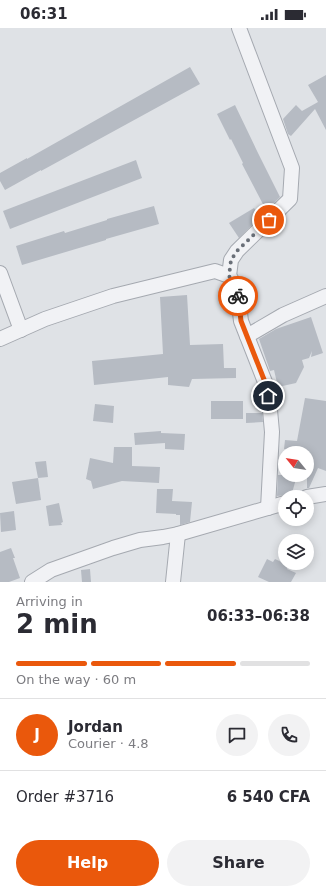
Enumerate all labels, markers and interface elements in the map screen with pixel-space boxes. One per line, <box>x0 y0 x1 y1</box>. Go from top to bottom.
text: 06:31 <box>20 5 68 23</box>
pin <box>252 203 286 237</box>
icon: bag <box>258 209 280 231</box>
courier <box>218 276 258 316</box>
icon: bike <box>227 285 249 307</box>
pin <box>251 379 285 413</box>
icon: home <box>257 385 279 407</box>
north arrow <box>278 446 314 482</box>
map controls <box>278 446 314 570</box>
button: locate <box>278 490 314 526</box>
button: layers <box>278 534 314 570</box>
text: Arriving in <box>16 594 83 609</box>
text: 06:33–06:38 <box>207 607 310 625</box>
text: 2 min <box>16 609 98 639</box>
text: On the way · 60 m <box>16 672 136 687</box>
button: chat <box>216 714 258 756</box>
button: phone <box>268 714 310 756</box>
text: Jordan <box>68 718 123 736</box>
text: J <box>34 726 40 744</box>
text: Courier · 4.8 <box>68 736 149 751</box>
text: Order #3716 <box>16 788 114 806</box>
text: 6 540 CFA <box>227 788 310 806</box>
button: Help <box>16 840 159 886</box>
button: Share <box>167 840 310 886</box>

